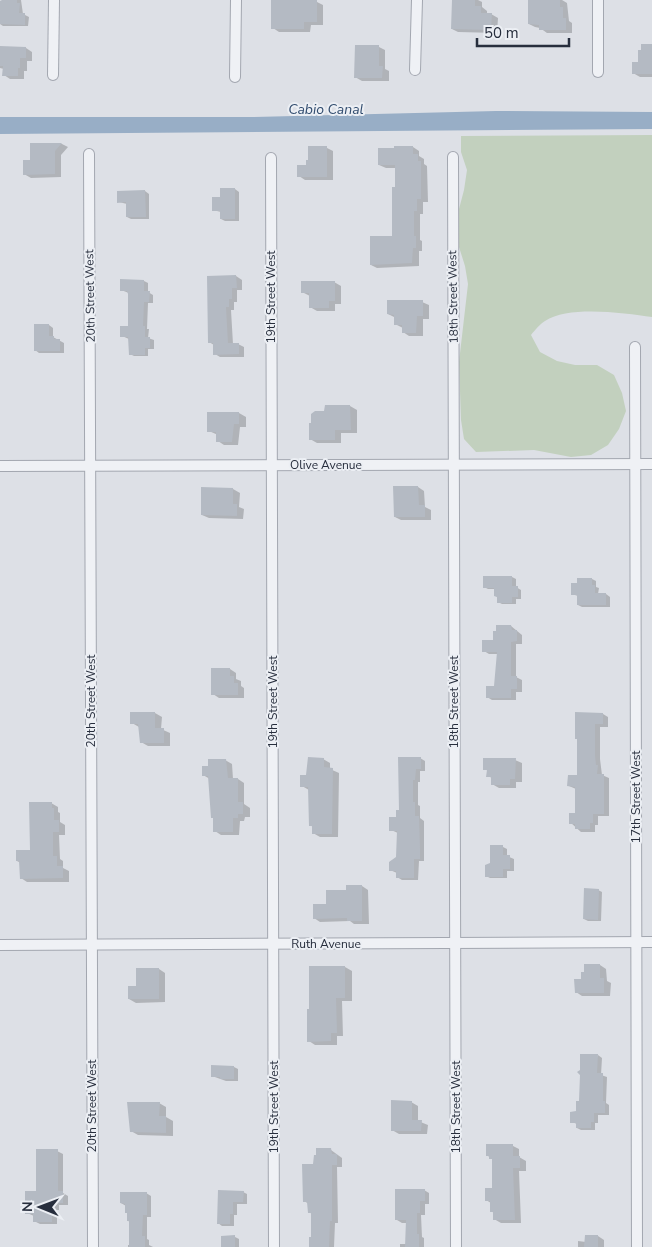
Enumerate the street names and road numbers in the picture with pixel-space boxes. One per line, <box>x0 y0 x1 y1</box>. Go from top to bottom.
street label: 20th Street West <box>81 249 99 343</box>
street label: 19th Street West <box>263 250 279 344</box>
street label: 18th Street West <box>444 250 462 344</box>
street label: Olive Avenue <box>290 457 362 473</box>
street label: 20th Street West <box>83 654 99 748</box>
street label: 19th Street West <box>265 655 281 749</box>
street label: 18th Street West <box>446 655 462 749</box>
street label: 17th Street West <box>628 750 644 844</box>
street label: Ruth Avenue <box>291 936 361 952</box>
street label: 20th Street West <box>84 1059 100 1153</box>
street label: 19th Street West <box>266 1060 282 1154</box>
street label: 18th Street West <box>448 1060 464 1154</box>

